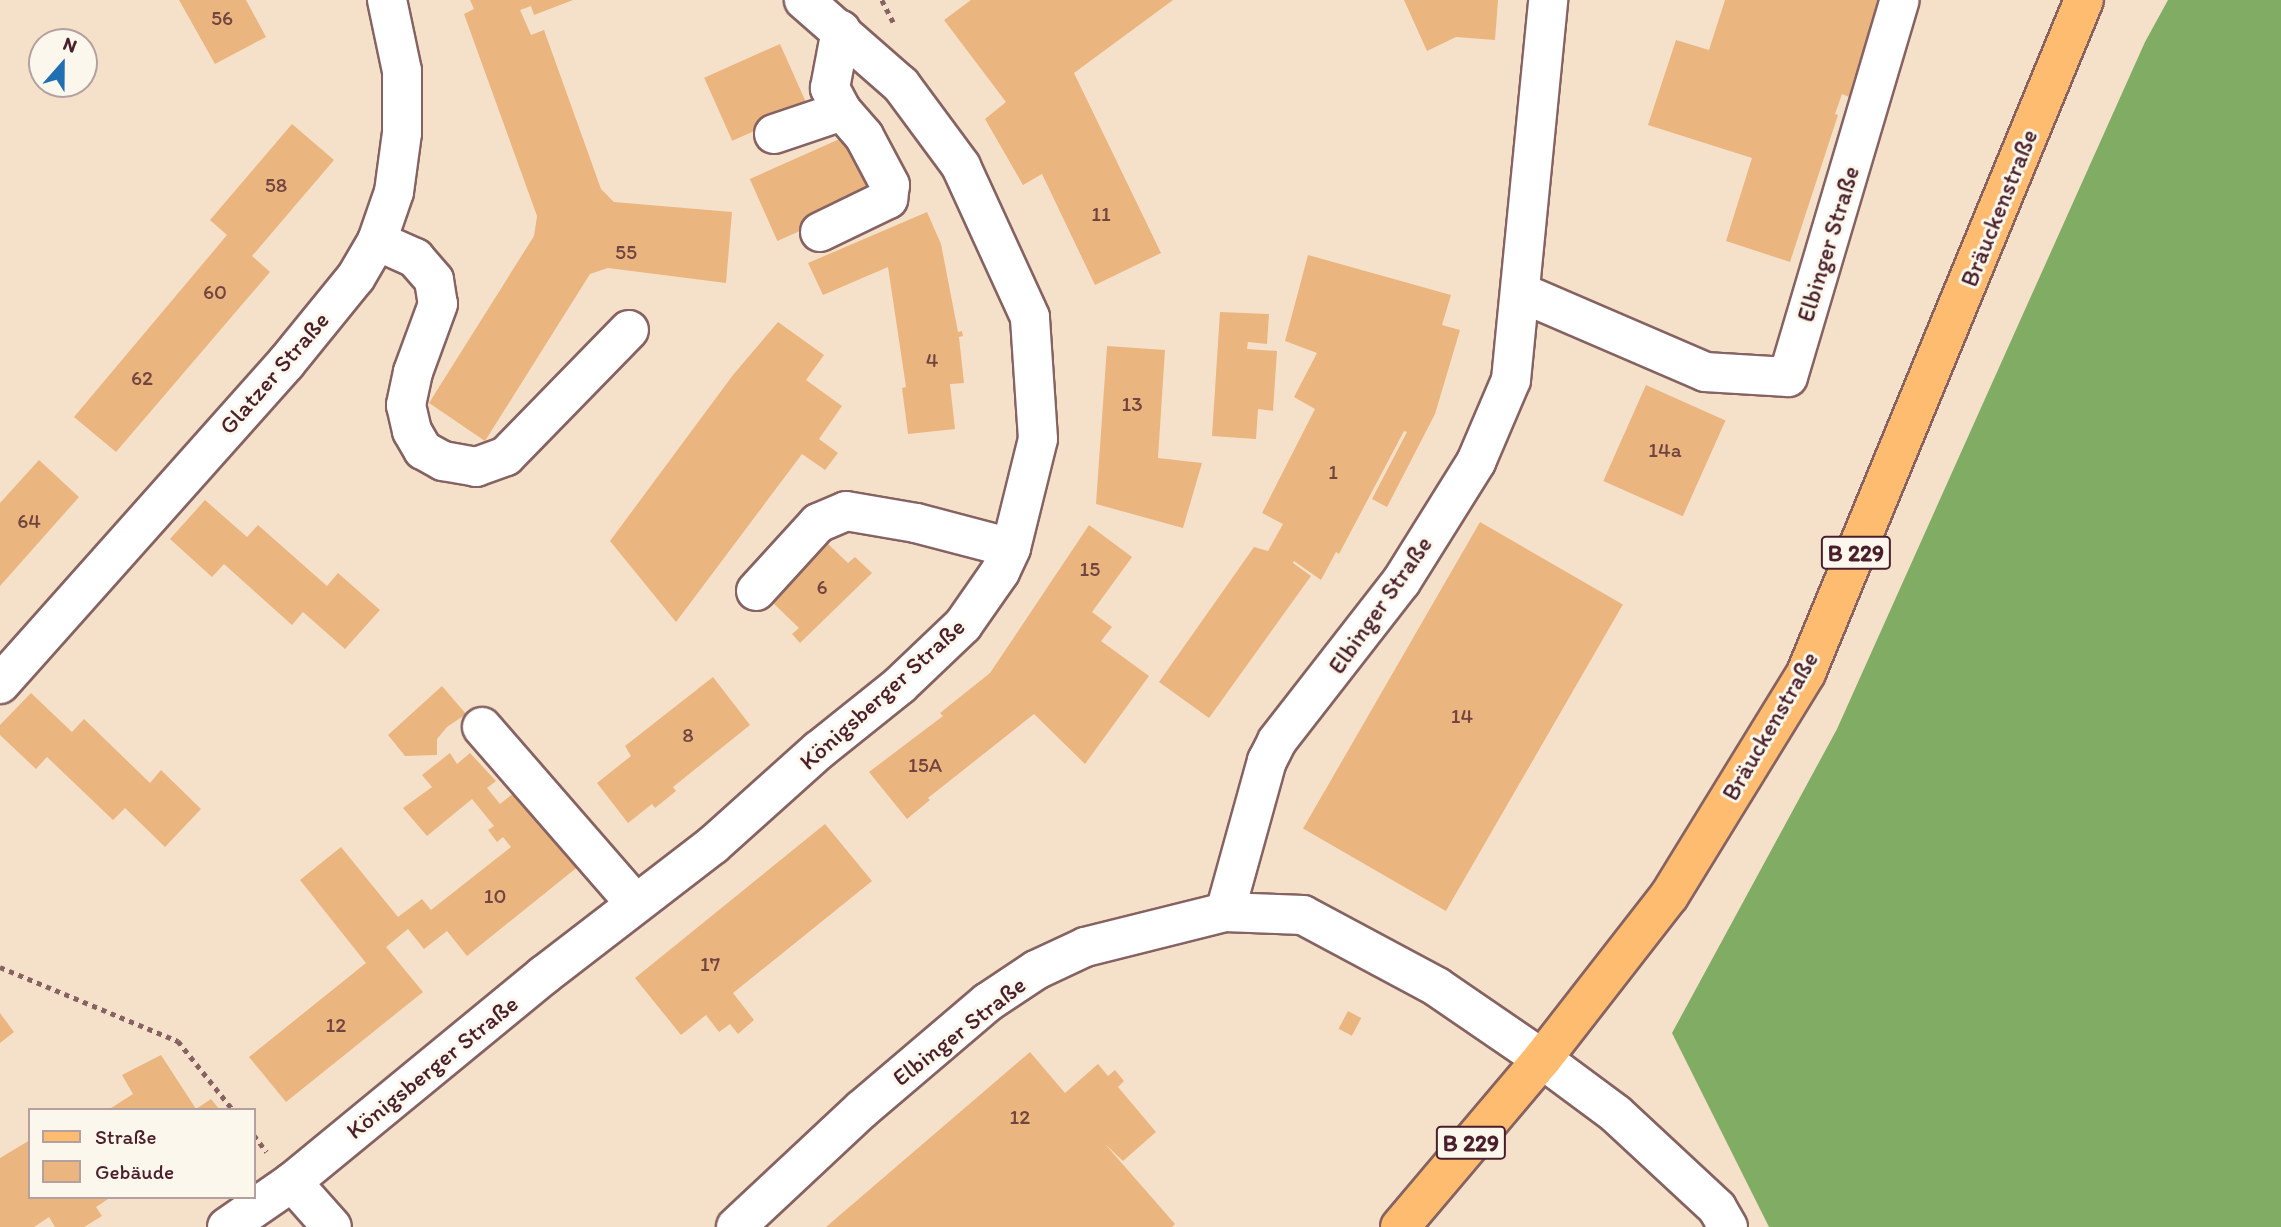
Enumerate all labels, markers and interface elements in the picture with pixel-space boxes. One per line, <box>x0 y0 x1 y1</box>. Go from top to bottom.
house number: 56 <box>211 5 233 31</box>
north arrow <box>28 28 98 98</box>
text: N <box>60 32 80 58</box>
street label: Bräuckenstraße <box>1954 125 2044 291</box>
street label: Elbinger Straße <box>1791 163 1865 325</box>
house number: 58 <box>265 172 287 198</box>
house number: 11 <box>1091 201 1111 227</box>
house number: 55 <box>615 239 637 265</box>
house number: 60 <box>203 279 227 305</box>
street label: Glatzer Straße <box>213 306 335 440</box>
house number: 4 <box>926 347 938 373</box>
house number: 62 <box>131 365 153 391</box>
house number: 13 <box>1121 391 1143 417</box>
house number: 14a <box>1648 437 1682 463</box>
house number: 1 <box>1328 459 1338 485</box>
house number: 64 <box>17 508 41 534</box>
street label: Elbinger Straße <box>1322 531 1438 679</box>
road number: B 229 <box>1819 534 1893 572</box>
house number: 15 <box>1080 556 1100 582</box>
house number: 6 <box>816 574 828 600</box>
street label: Königsberger Straße <box>794 612 970 776</box>
street label: Bräuckenstraße <box>1716 647 1824 805</box>
house number: 14 <box>1451 703 1473 729</box>
house number: 8 <box>682 722 694 748</box>
house number: 15A <box>908 752 942 778</box>
house number: 10 <box>484 883 506 909</box>
house number: 17 <box>700 951 720 977</box>
street label: Elbinger Straße <box>887 970 1031 1092</box>
street label: Königsberger Straße <box>341 989 523 1145</box>
house number: 12 <box>326 1012 346 1038</box>
house number: 12 <box>1010 1104 1030 1130</box>
legend <box>28 1108 256 1199</box>
text: Straße <box>95 1124 156 1149</box>
road number: B 229 <box>1434 1124 1508 1162</box>
text: Gebäude <box>95 1159 174 1184</box>

